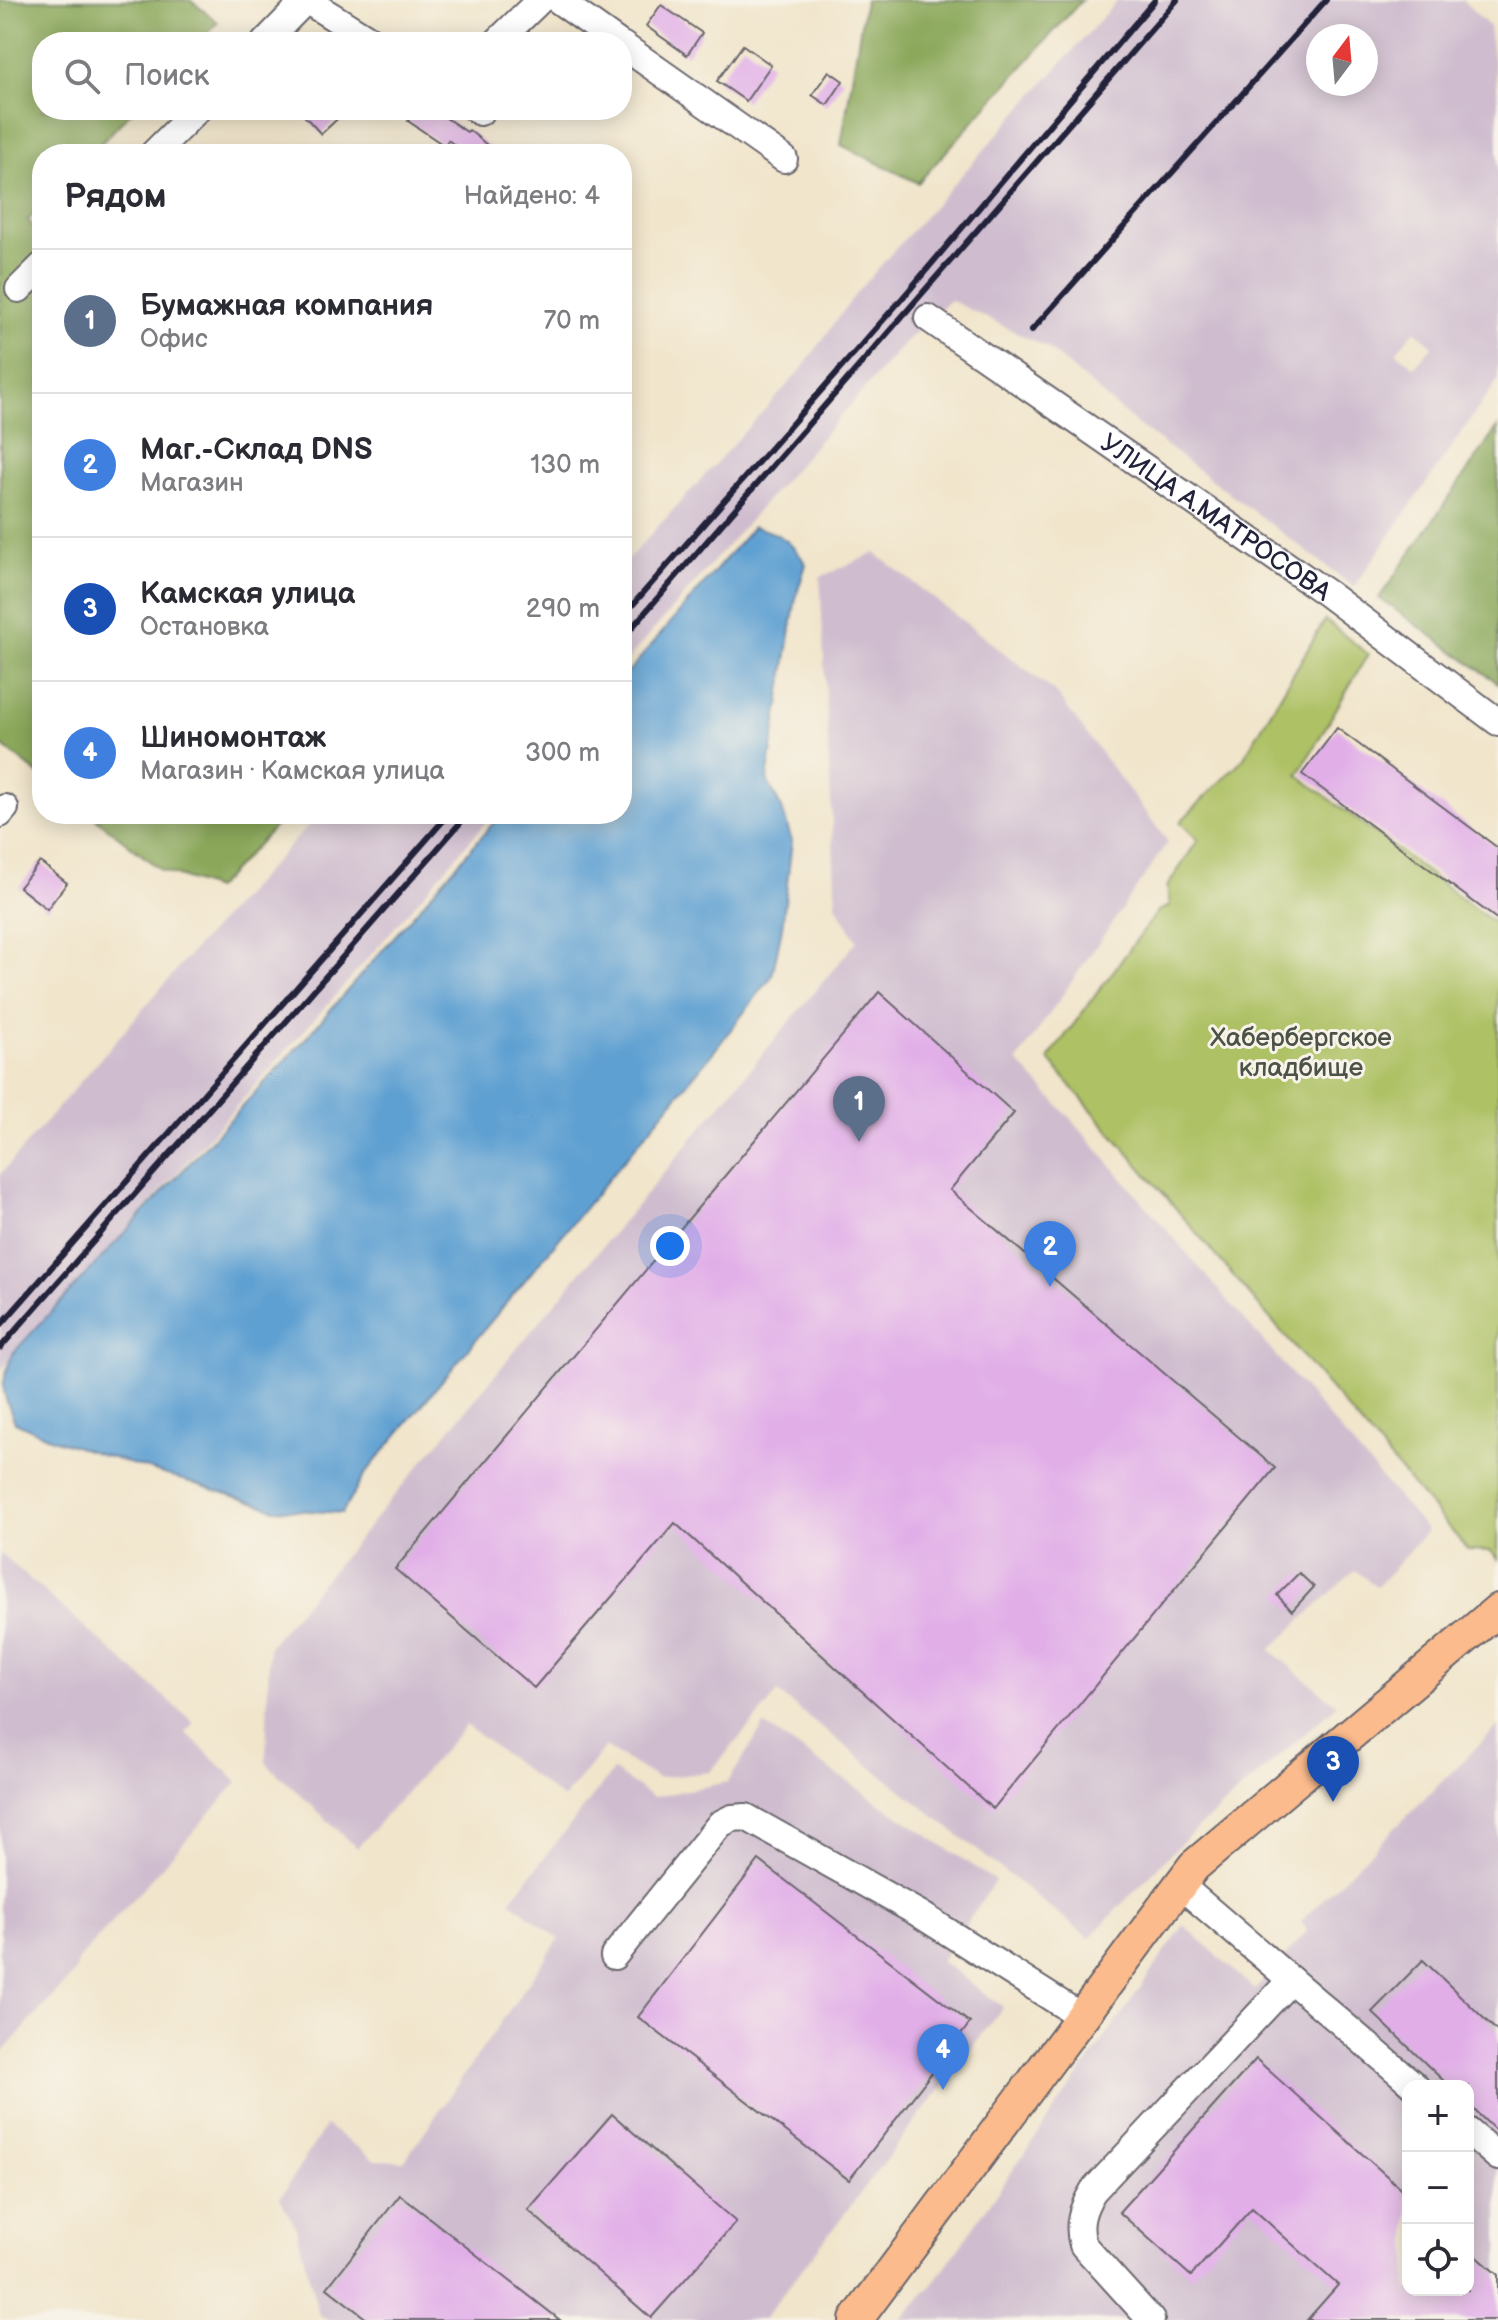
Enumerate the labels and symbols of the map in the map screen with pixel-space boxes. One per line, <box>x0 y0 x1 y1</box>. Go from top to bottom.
north arrow <box>1306 24 1378 96</box>
street label: УЛИЦА А.МАТРОСОВА <box>1094 428 1336 608</box>
park label: Хабербергское кладбище <box>1210 1023 1392 1084</box>
pin: 1 <box>833 1076 885 1142</box>
pin: 2 <box>1024 1221 1076 1287</box>
your location <box>650 1226 690 1266</box>
pin: 3 <box>1307 1736 1359 1802</box>
pin: 4 <box>917 2024 969 2090</box>

